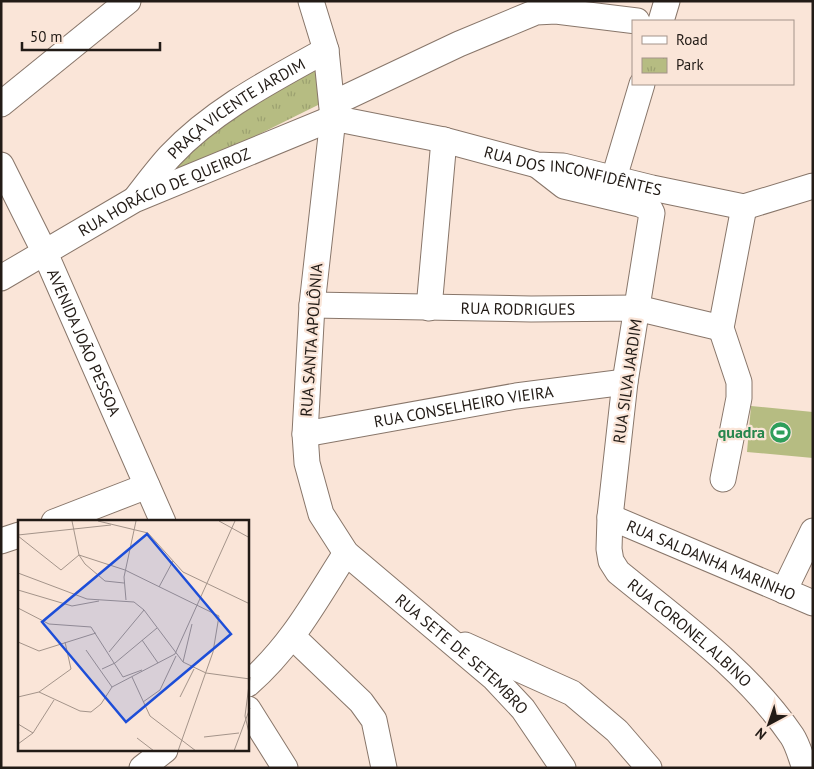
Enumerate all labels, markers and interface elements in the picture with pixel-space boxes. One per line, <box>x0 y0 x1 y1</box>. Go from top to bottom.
scale bar <box>22 20 160 52</box>
legend <box>632 20 794 85</box>
text: 50 m <box>30 27 63 46</box>
text: Road <box>676 30 708 49</box>
street label: PRAÇA VICENTE JARDIM <box>163 54 308 163</box>
text: Park <box>676 55 704 74</box>
street label: RUA DOS INCONFIDÊNTES <box>482 141 664 200</box>
street label: RUA HORÁCIO DE QUEIROZ <box>74 143 253 241</box>
street label: RUA SANTA APOLÔNIA <box>296 262 326 417</box>
street label: AVENIDA JOÃO PESSOA <box>43 266 125 420</box>
street label: RUA RODRIGUES <box>460 298 575 319</box>
street label: RUA SILVA JARDIM <box>608 318 646 444</box>
street label: RUA CONSELHEIRO VIEIRA <box>372 381 555 431</box>
sports icon: quadra <box>769 420 793 444</box>
place label: quadra <box>718 422 765 442</box>
street label: RUA SALDANHA MARINHO <box>624 515 799 605</box>
inset map <box>18 520 249 752</box>
street label: RUA CORONEL ALBINO <box>624 574 756 691</box>
street label: RUA SETE DE SETEMBRO <box>392 589 533 718</box>
north arrow <box>744 699 794 749</box>
text: N <box>751 724 770 744</box>

